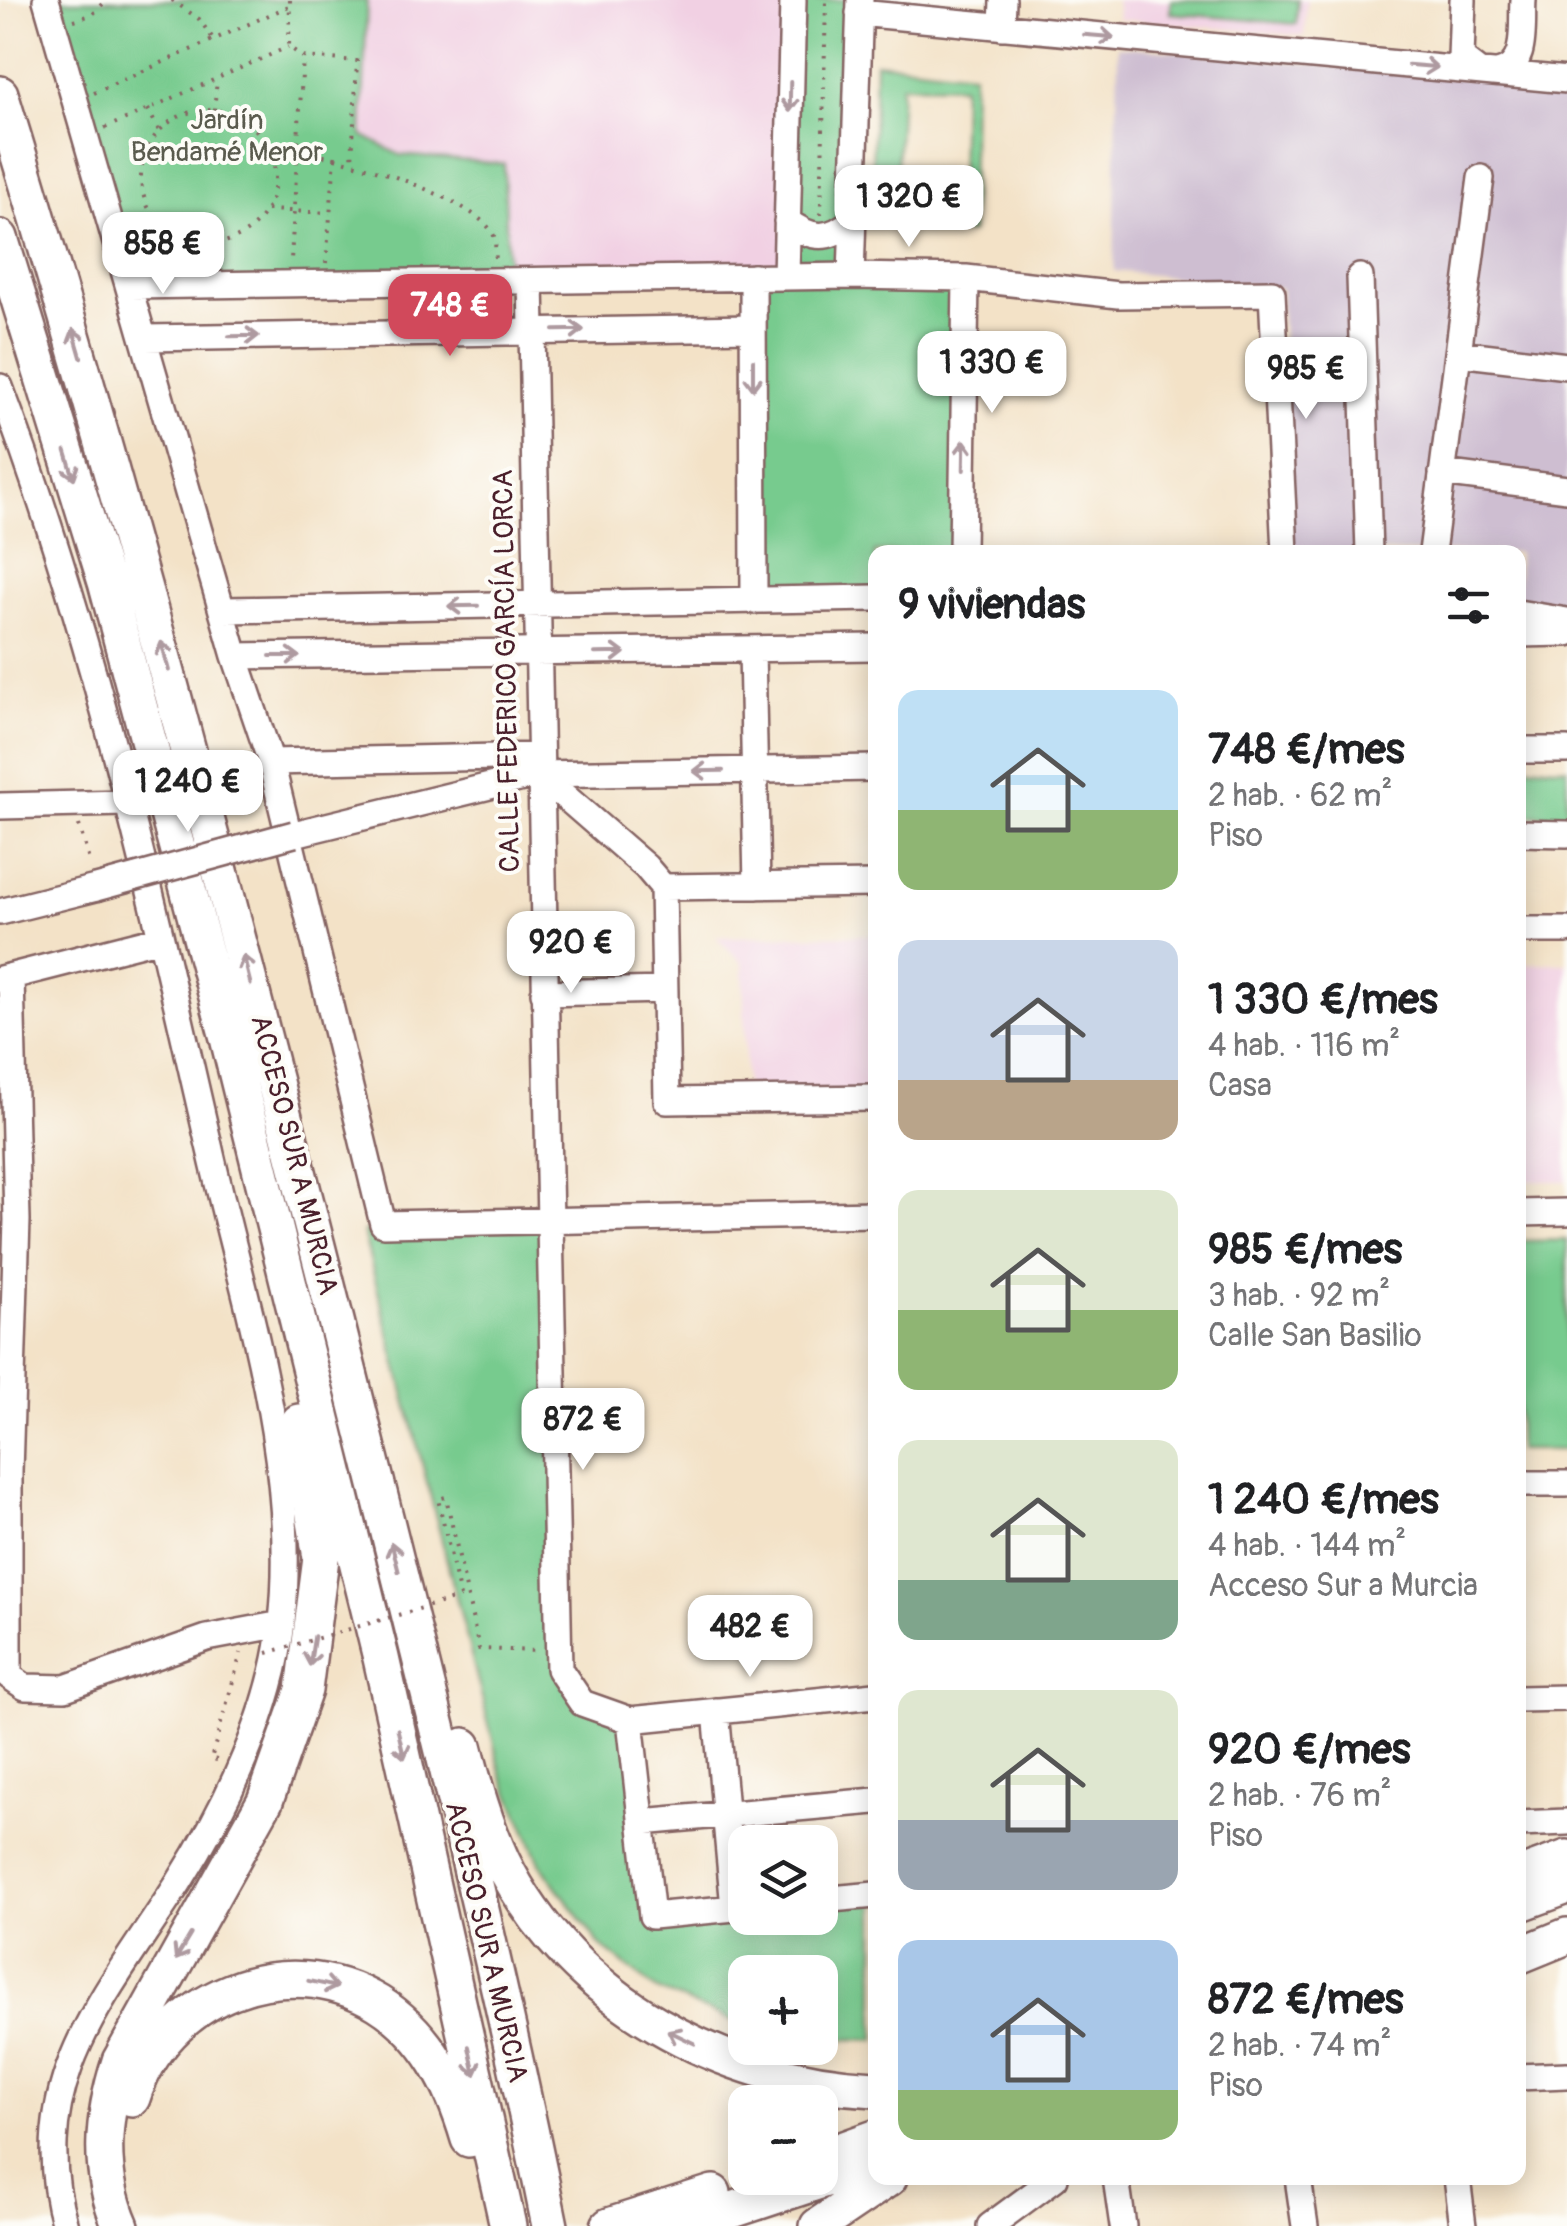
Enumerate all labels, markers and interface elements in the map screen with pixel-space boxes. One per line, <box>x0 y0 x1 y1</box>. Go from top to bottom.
one-way arrow <box>1082 26 1114 45</box>
one-way arrow <box>1406 56 1438 75</box>
one-way arrow <box>781 81 800 113</box>
park label: Jardín Bendamé Menor <box>131 103 323 170</box>
pin: 1 320 € <box>817 165 1001 250</box>
text: 1 320 € <box>856 177 962 217</box>
pin: 858 € <box>93 212 233 297</box>
text: 858 € <box>124 224 202 264</box>
pin: 748 € <box>380 274 520 359</box>
text: 748 € <box>410 286 490 326</box>
one-way arrow <box>552 320 584 340</box>
one-way arrow <box>227 326 259 345</box>
one-way arrow <box>67 328 85 359</box>
pin: 1 330 € <box>900 331 1084 416</box>
pin: 985 € <box>1236 337 1376 422</box>
text: 1 330 € <box>939 343 1045 383</box>
text: 985 € <box>1267 349 1345 389</box>
one-way arrow <box>744 358 762 390</box>
one-way arrow <box>954 440 973 472</box>
one-way arrow <box>62 449 80 480</box>
street label: CALLE FEDERICO GARCÍA LORCA <box>486 469 528 873</box>
icon: filters <box>1441 578 1496 633</box>
text: 9 viviendas <box>898 579 1085 631</box>
one-way arrow <box>447 596 479 615</box>
one-way arrow <box>155 640 174 672</box>
one-way arrow <box>594 644 626 663</box>
one-way arrow <box>268 646 301 666</box>
text: 748 €/mes <box>1208 724 1404 776</box>
icon: home <box>978 730 1098 850</box>
pin: 1 240 € <box>96 750 280 835</box>
text: 1 240 € <box>135 762 241 802</box>
one-way arrow <box>692 762 724 780</box>
text: 2 hab. · 62 m² <box>1208 776 1392 816</box>
text: Piso <box>1208 816 1263 856</box>
pin: 920 € <box>501 911 641 996</box>
text: 920 € <box>529 923 613 963</box>
one-way arrow <box>237 955 256 986</box>
text: 1 330 €/mes <box>1208 974 1438 1026</box>
icon: home <box>978 980 1098 1100</box>
street label: ACCESO SUR A MURCIA <box>242 1011 346 1299</box>
text: 4 hab. · 116 m² <box>1208 1026 1400 1066</box>
text: Casa <box>1208 1066 1272 1106</box>
text: 985 €/mes <box>1208 1224 1402 1276</box>
icon: home <box>978 1230 1098 1350</box>
text: 3 hab. · 92 m² <box>1208 1276 1390 1316</box>
text: Calle San Basilio <box>1208 1316 1422 1356</box>
pin: 872 € <box>513 1388 653 1473</box>
text: 872 € <box>543 1400 623 1440</box>
text: 1 240 €/mes <box>1208 1474 1439 1526</box>
icon: home <box>978 1480 1098 1600</box>
text: 4 hab. · 144 m² <box>1208 1526 1406 1566</box>
one-way arrow <box>385 1542 403 1574</box>
text: Acceso Sur a Murcia <box>1208 1566 1478 1606</box>
pin: 482 € <box>680 1595 820 1680</box>
text: 482 € <box>710 1607 790 1647</box>
one-way arrow <box>302 1634 321 1667</box>
text: 920 €/mes <box>1208 1724 1410 1776</box>
one-way arrow <box>393 1727 411 1759</box>
icon: home <box>978 1730 1098 1850</box>
text: 2 hab. · 76 m² <box>1208 1776 1392 1816</box>
street label: ACCESO SUR A MURCIA <box>437 1798 535 2086</box>
text: Piso <box>1208 1816 1263 1856</box>
map controls <box>728 1825 838 2195</box>
button: layers <box>728 1825 838 1935</box>
one-way arrow <box>173 1932 193 1961</box>
button: + <box>728 1955 838 2065</box>
text: 872 €/mes <box>1208 1974 1404 2026</box>
one-way arrow <box>306 1976 338 1994</box>
icon: home <box>978 1980 1098 2100</box>
text: 2 hab. · 74 m² <box>1208 2026 1391 2066</box>
one-way arrow <box>666 2027 696 2046</box>
one-way arrow <box>463 2045 482 2077</box>
text: Piso <box>1208 2066 1263 2106</box>
button: − <box>728 2085 838 2195</box>

